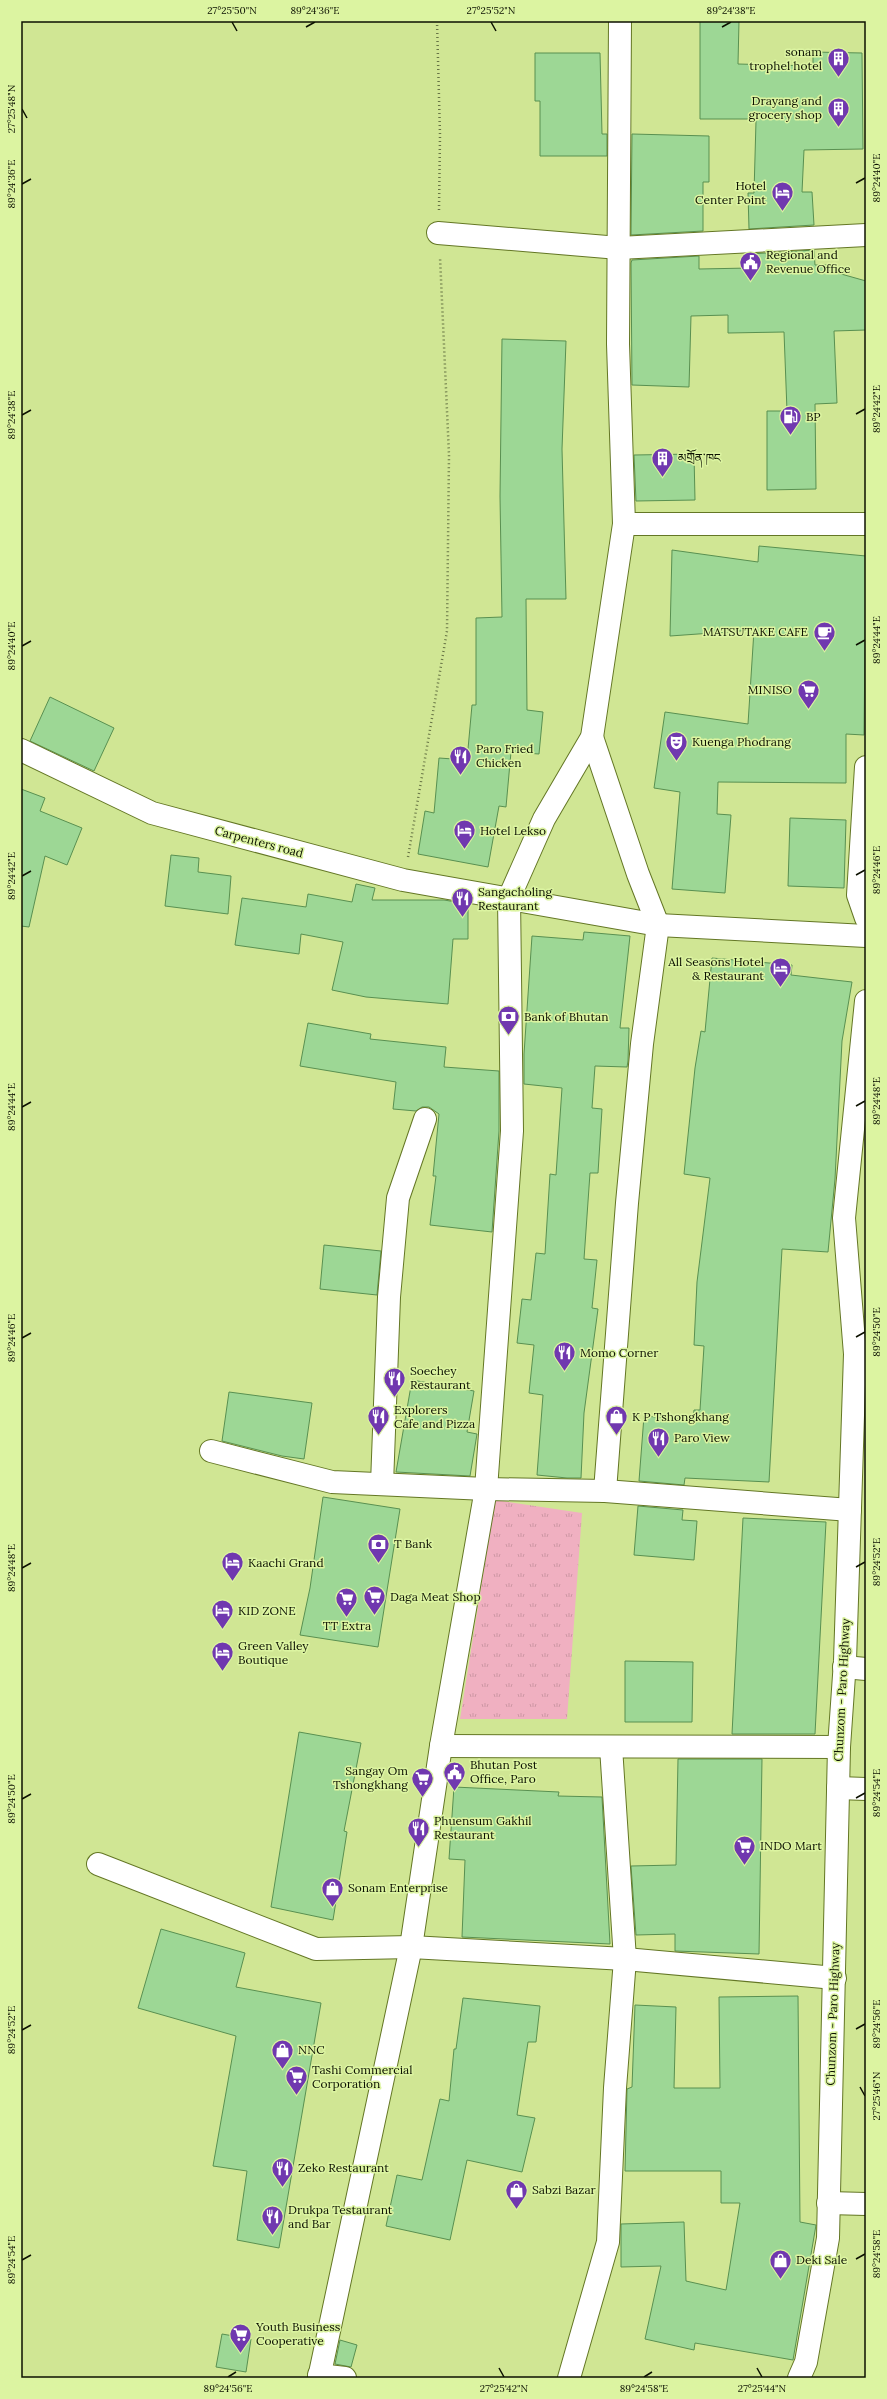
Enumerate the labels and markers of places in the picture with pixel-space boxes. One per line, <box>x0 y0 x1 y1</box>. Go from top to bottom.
place label: sonam trophel hotel <box>749 44 822 73</box>
building icon: sonam trophel hotel <box>825 46 851 79</box>
place label: Drayang and grocery shop <box>749 93 822 122</box>
building icon: Drayang and grocery shop <box>825 95 851 128</box>
place label: Hotel Center Point <box>695 178 766 207</box>
hotel icon: Hotel Center Point <box>769 180 795 213</box>
place label: Regional and Revenue Office <box>766 247 851 276</box>
public building icon: Regional and Revenue Office <box>738 249 764 282</box>
fuel station icon: BP <box>778 404 804 437</box>
place label: BP <box>806 409 821 424</box>
building icon: མགྲོན་ཁང <box>650 445 676 478</box>
place label: མགྲོན་ཁང <box>678 448 722 468</box>
cafe icon: MATSUTAKE CAFE <box>811 619 837 652</box>
place label: MATSUTAKE CAFE <box>703 624 808 639</box>
supermarket icon: MINISO <box>795 677 821 710</box>
place label: MINISO <box>747 682 792 697</box>
theatre icon: Kuenga Phodrang <box>664 729 690 762</box>
place label: Kuenga Phodrang <box>692 734 791 749</box>
place label: Paro Fried Chicken <box>476 741 533 770</box>
restaurant icon: Paro Fried Chicken <box>448 743 474 776</box>
hotel icon: Hotel Lekso <box>451 818 477 851</box>
place label: Hotel Lekso <box>480 823 546 838</box>
place label: Sangacholing Restaurant <box>478 884 553 913</box>
restaurant icon: Sangacholing Restaurant <box>450 886 476 919</box>
place label: All Seasons Hotel & Restaurant <box>667 954 764 983</box>
hotel icon: All Seasons Hotel & Restaurant <box>767 956 793 989</box>
bank icon: Bank of Bhutan <box>495 1004 521 1037</box>
place label: Bank of Bhutan <box>524 1009 609 1024</box>
restaurant icon: Momo Corner <box>551 1340 577 1373</box>
place label: Momo Corner <box>580 1345 659 1360</box>
place label: Soechey Restaurant <box>410 1363 471 1392</box>
restaurant icon: Soechey Restaurant <box>381 1365 407 1398</box>
place label: Explorers Cafe and Pizza <box>394 1402 475 1431</box>
restaurant icon: Explorers Cafe and Pizza <box>365 1404 391 1437</box>
shop icon: K P Tshongkhang <box>604 1404 630 1437</box>
place label: K P Tshongkhang <box>632 1409 729 1424</box>
restaurant icon: Paro View <box>646 1425 672 1458</box>
place label: Paro View <box>674 1430 730 1445</box>
bank icon: T Bank <box>366 1531 392 1564</box>
place label: T Bank <box>394 1536 433 1551</box>
hotel icon: Kaachi Grand <box>219 1550 245 1583</box>
place label: Kaachi Grand <box>248 1555 324 1570</box>
supermarket icon: Daga Meat Shop <box>361 1584 387 1617</box>
supermarket icon: TT Extra <box>334 1586 360 1619</box>
place label: Daga Meat Shop <box>390 1589 481 1604</box>
hotel icon: KID ZONE <box>210 1598 236 1631</box>
place label: KID ZONE <box>238 1603 296 1618</box>
place label: TT Extra <box>323 1618 371 1633</box>
place label: Green Valley Boutique <box>238 1638 309 1667</box>
hotel icon: Green Valley Boutique <box>210 1640 236 1673</box>
place label: Bhutan Post Office, Paro <box>470 1757 538 1786</box>
public building icon: Bhutan Post Office, Paro <box>442 1759 468 1792</box>
place label: Sangay Om Tshongkhang <box>333 1763 408 1792</box>
supermarket icon: Sangay Om Tshongkhang <box>410 1765 436 1798</box>
place label: Phuensum Gakhil Restaurant <box>434 1813 532 1842</box>
restaurant icon: Phuensum Gakhil Restaurant <box>406 1815 432 1848</box>
supermarket icon: INDO Mart <box>732 1833 758 1866</box>
place label: INDO Mart <box>760 1838 822 1853</box>
shop icon: Sonam Enterprise <box>319 1875 345 1908</box>
place label: Sonam Enterprise <box>348 1880 448 1895</box>
shop icon: NNC <box>269 2037 295 2070</box>
place label: NNC <box>298 2042 325 2057</box>
place label: Tashi Commercial Corporation <box>312 2062 413 2091</box>
supermarket icon: Tashi Commercial Corporation <box>283 2064 309 2097</box>
restaurant icon: Zeko Restaurant <box>269 2155 295 2188</box>
place label: Zeko Restaurant <box>298 2160 389 2175</box>
shop icon: Sabzi Bazar <box>503 2177 529 2210</box>
place label: Sabzi Bazar <box>532 2182 597 2197</box>
place label: Drukpa Testaurant and Bar <box>288 2202 393 2231</box>
restaurant icon: Drukpa Testaurant and Bar <box>259 2204 285 2237</box>
shop icon: Deki Sale <box>767 2247 793 2280</box>
place label: Deki Sale <box>796 2252 848 2267</box>
place label: Youth Business Cooperative <box>255 2319 341 2348</box>
supermarket icon: Youth Business Cooperative <box>227 2321 253 2354</box>

